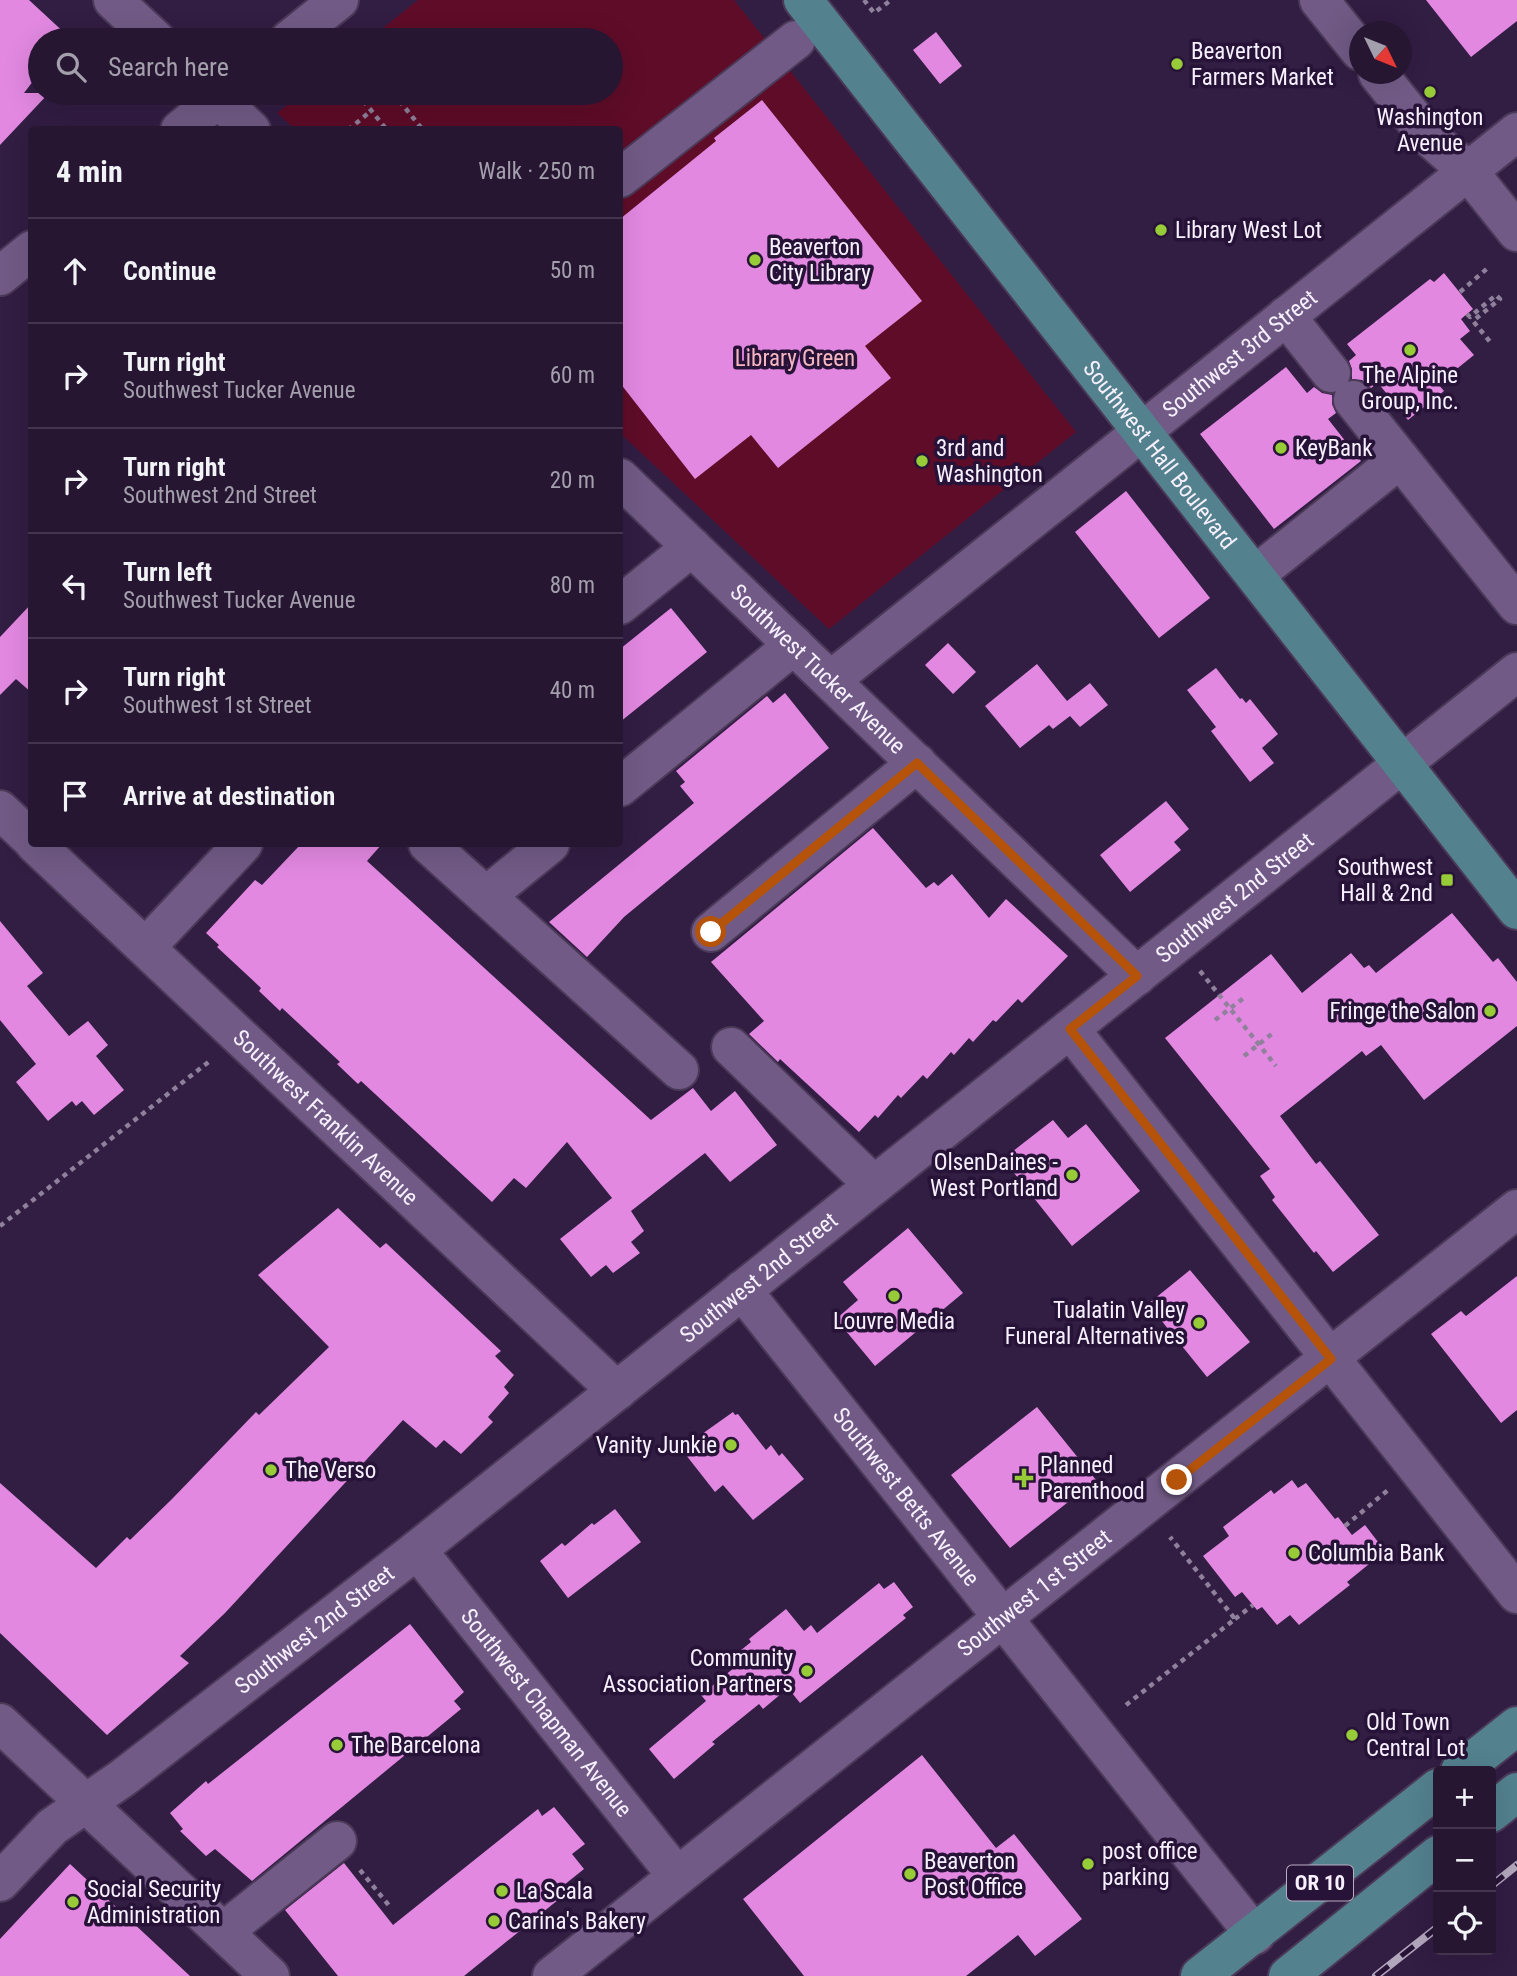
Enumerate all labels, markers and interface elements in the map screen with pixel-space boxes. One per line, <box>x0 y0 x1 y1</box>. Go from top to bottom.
north arrow <box>1349 21 1412 84</box>
search box <box>28 28 623 105</box>
place label: Beaverton Farmers Market <box>1191 38 1334 91</box>
icon: search <box>52 48 90 86</box>
text: Search here <box>108 52 229 82</box>
marker: Beaverton Farmers Market <box>1169 56 1185 72</box>
marker: Washington Avenue <box>1422 84 1438 100</box>
place label: Washington Avenue <box>1377 104 1483 157</box>
text: 4 min <box>56 154 123 189</box>
text: Walk · 250 m <box>478 158 595 185</box>
place label: Library West Lot <box>1175 217 1322 244</box>
marker: Library West Lot <box>1153 222 1169 238</box>
place label: Beaverton City Library <box>769 234 871 287</box>
icon: ahead <box>56 252 94 290</box>
marker: Beaverton City Library <box>747 252 763 268</box>
text: Continue <box>123 256 216 286</box>
text: 50 m <box>550 257 595 284</box>
street label: Southwest 3rd Street <box>1157 284 1322 424</box>
marker: The Alpine Group, Inc. <box>1402 342 1418 358</box>
park label: Library Green <box>735 345 855 372</box>
text: Turn right <box>123 347 225 377</box>
street label: Southwest Hall Boulevard <box>1077 355 1242 555</box>
icon: right <box>56 357 94 395</box>
text: 60 m <box>550 362 595 389</box>
place label: The Alpine Group, Inc. <box>1361 362 1459 415</box>
text: Southwest Tucker Avenue <box>123 377 355 404</box>
place label: 3rd and Washington <box>936 435 1043 488</box>
place label: KeyBank <box>1295 435 1373 462</box>
marker: KeyBank <box>1273 440 1289 456</box>
text: Turn right <box>123 452 225 482</box>
marker: 3rd and Washington <box>914 453 930 469</box>
icon: right <box>56 462 94 500</box>
text: 20 m <box>550 467 595 494</box>
text: Southwest 2nd Street <box>123 482 317 509</box>
text: Turn left <box>123 557 212 587</box>
icon: left <box>56 567 94 605</box>
text: 80 m <box>550 572 595 599</box>
street label: Southwest Tucker Avenue <box>725 579 911 760</box>
text: Southwest Tucker Avenue <box>123 587 355 614</box>
text: Turn right <box>123 662 225 692</box>
icon: right <box>56 672 94 710</box>
text: 40 m <box>550 677 595 704</box>
text: Southwest 1st Street <box>123 692 312 719</box>
icon: arrive <box>56 777 94 815</box>
text: Arrive at destination <box>123 781 335 811</box>
street label: Southwest 2nd Street <box>1151 827 1319 969</box>
place label: Southwest Hall & 2nd <box>1337 854 1433 907</box>
marker: Southwest Hall & 2nd <box>1439 872 1455 888</box>
route start <box>695 916 726 947</box>
place label: Fringe the Salon <box>1330 998 1476 1025</box>
marker: Fringe the Salon <box>1482 1003 1498 1019</box>
street label: Southwest Franklin Avenue <box>227 1024 424 1211</box>
place label: OlsenDaines - West Portland <box>930 1149 1058 1202</box>
marker: OlsenDaines - West Portland <box>1064 1167 1080 1183</box>
street label: Southwest 2nd Street <box>675 1207 843 1349</box>
marker: Louvre Media <box>886 1288 902 1304</box>
place label: Tualatin Valley Funeral Alternatives <box>1005 1297 1185 1350</box>
place label: Louvre Media <box>833 1308 955 1335</box>
marker: Tualatin Valley Funeral Alternatives <box>1191 1315 1207 1331</box>
street label: Southwest Betts Avenue <box>827 1402 985 1591</box>
place label: Vanity Junkie <box>596 1432 717 1459</box>
marker: Vanity Junkie <box>723 1437 739 1453</box>
place label: Planned Parenthood <box>1040 1452 1145 1505</box>
place label: The Verso <box>285 1457 376 1484</box>
marker: The Verso <box>263 1462 279 1478</box>
route end <box>1161 1464 1192 1495</box>
marker: Planned Parenthood <box>1014 1468 1034 1488</box>
street label: Southwest 1st Street <box>952 1524 1117 1662</box>
place label: Columbia Bank <box>1308 1540 1445 1567</box>
marker: Columbia Bank <box>1286 1545 1302 1561</box>
street label: Southwest 2nd Street <box>230 1560 399 1700</box>
street label: Southwest Chapman Avenue <box>455 1603 637 1822</box>
place label: Community Association Partners <box>603 1645 793 1698</box>
marker: Community Association Partners <box>799 1663 815 1679</box>
place label: Old Town Central Lot <box>1366 1709 1465 1762</box>
marker: Old Town Central Lot <box>1344 1727 1360 1743</box>
place label: The Barcelona <box>351 1732 481 1759</box>
marker: The Barcelona <box>329 1737 345 1753</box>
map controls <box>1433 1766 1496 1955</box>
button: + <box>1433 1766 1496 1829</box>
button: − <box>1433 1829 1496 1892</box>
place label: post office parking <box>1102 1838 1198 1891</box>
place label: Beaverton Post Office <box>924 1848 1023 1901</box>
marker: post office parking <box>1080 1856 1096 1872</box>
marker: Beaverton Post Office <box>902 1866 918 1882</box>
road number: OR 10 <box>1287 1866 1353 1900</box>
place label: Social Security Administration <box>87 1876 221 1929</box>
place label: La Scala <box>516 1878 593 1905</box>
marker: La Scala <box>494 1883 510 1899</box>
button: locate <box>1433 1892 1496 1955</box>
marker: Social Security Administration <box>65 1894 81 1910</box>
place label: Carina's Bakery <box>508 1908 646 1935</box>
marker: Carina's Bakery <box>486 1913 502 1929</box>

